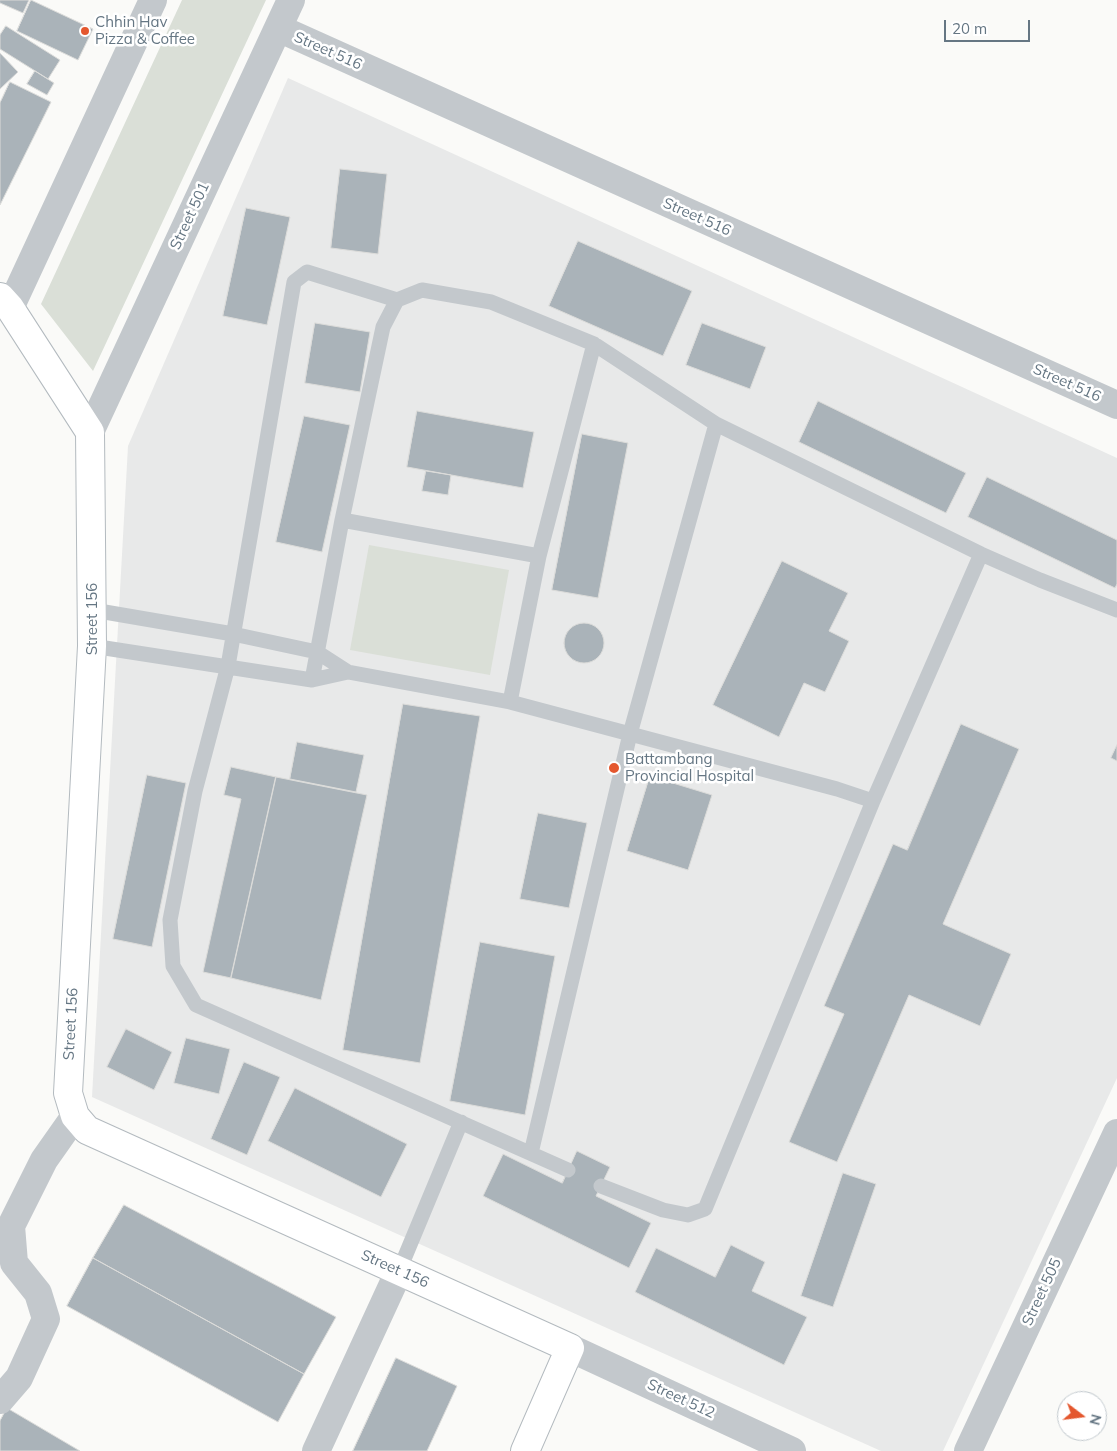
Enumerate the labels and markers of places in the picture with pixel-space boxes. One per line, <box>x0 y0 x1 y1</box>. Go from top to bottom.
place label: Chhin Hav Pizza & Coffee <box>95 13 195 48</box>
marker: Chhin Hav Pizza & Coffee <box>79 25 91 37</box>
place label: Battambang Provincial Hospital <box>625 750 754 785</box>
marker: Battambang Provincial Hospital <box>607 761 621 775</box>

